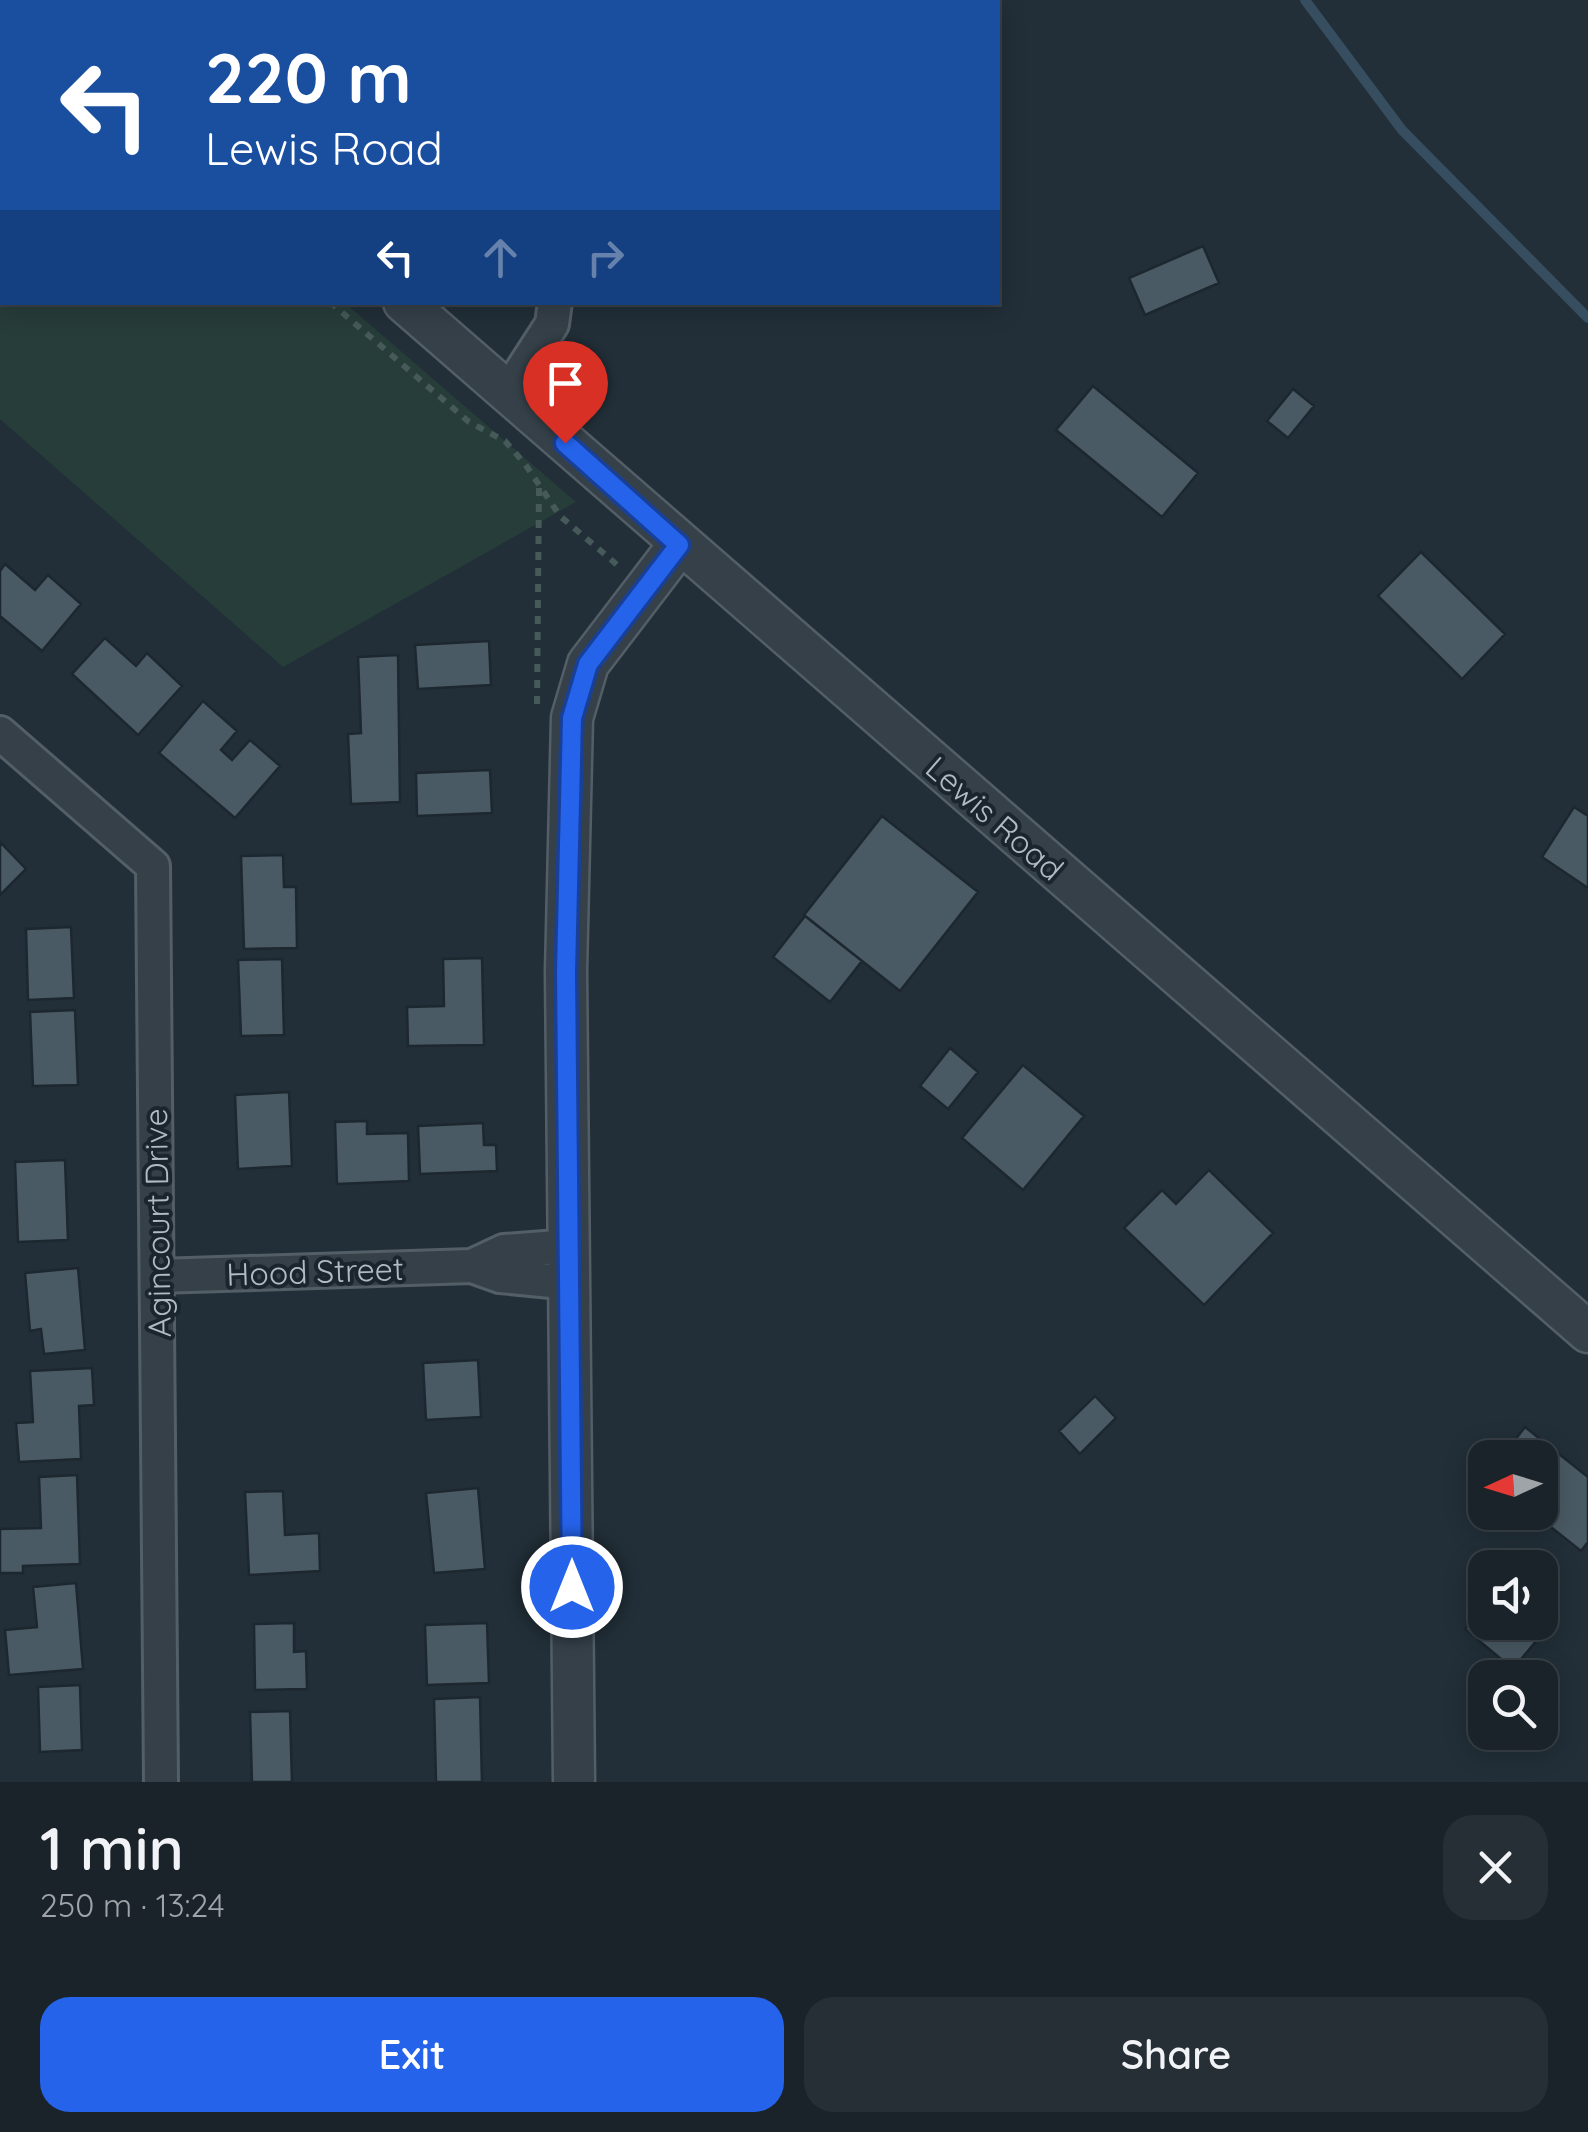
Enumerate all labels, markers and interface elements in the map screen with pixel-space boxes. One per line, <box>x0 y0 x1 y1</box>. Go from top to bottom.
text: 220 m <box>205 33 412 121</box>
icon: left <box>40 40 170 170</box>
text: Lewis Road <box>205 120 443 176</box>
icon: left <box>368 230 423 285</box>
icon: ahead <box>473 230 528 285</box>
icon: right <box>578 230 633 285</box>
pin <box>523 341 608 444</box>
icon: arrive <box>538 356 593 411</box>
street label: Lewis Road <box>918 747 1072 889</box>
street label: Agincourt Drive <box>135 1108 179 1338</box>
street label: Hood Street <box>226 1248 404 1294</box>
north arrow <box>1468 1440 1558 1530</box>
map controls <box>1468 1440 1558 1750</box>
position arrow <box>520 1535 624 1639</box>
button: sound <box>1468 1550 1558 1640</box>
button: search <box>1468 1660 1558 1750</box>
text: 1 min <box>40 1810 184 1885</box>
button: close <box>1443 1815 1548 1920</box>
text: 250 m · 13:24 <box>40 1885 225 1925</box>
button: Exit <box>40 1997 784 2112</box>
button: Share <box>804 1997 1548 2112</box>

